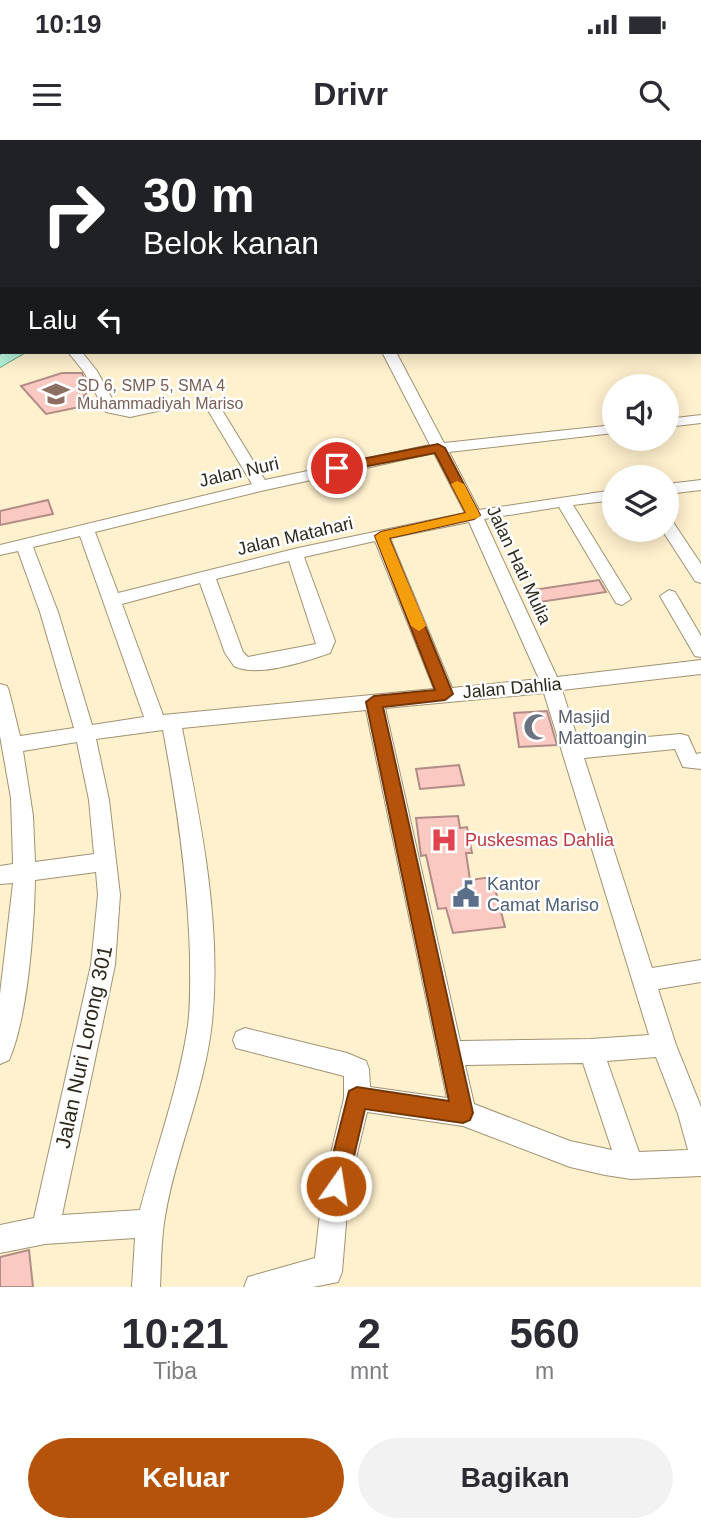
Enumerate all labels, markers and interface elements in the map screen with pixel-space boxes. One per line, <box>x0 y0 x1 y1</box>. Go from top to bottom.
text: 10:19 <box>35 9 102 39</box>
icon: menu <box>28 76 66 114</box>
text: Drivr <box>313 76 388 112</box>
icon: search <box>635 76 673 114</box>
icon: right <box>28 168 119 259</box>
text: 30 m <box>143 168 255 222</box>
text: Belok kanan <box>143 225 319 261</box>
icon: left <box>91 301 129 339</box>
text: Lalu <box>28 305 77 335</box>
map controls <box>602 374 679 542</box>
button: sound <box>602 374 679 451</box>
place label: SD 6, SMP 5, SMA 4 Muhammadiyah Mariso <box>77 377 243 412</box>
school or university icon: SD 6, SMP 5, SMA 4 Muhammadiyah Mariso <box>41 379 71 409</box>
pin <box>307 438 367 498</box>
icon: arrive <box>318 449 356 487</box>
street label: Jalan Nuri <box>197 453 281 491</box>
button: layers <box>602 465 679 542</box>
street label: Jalan Hati Mulia <box>483 503 556 628</box>
street label: Jalan Matahari <box>235 513 355 559</box>
street label: Jalan Dahlia <box>462 674 563 702</box>
place label: Masjid Mattoangin <box>558 707 647 748</box>
mosque icon: Masjid Mattoangin <box>522 712 552 742</box>
hospital icon: Puskesmas Dahlia <box>429 825 459 855</box>
place label: Puskesmas Dahlia <box>465 830 615 850</box>
place label: Kantor Camat Mariso <box>487 874 599 915</box>
public building icon: Kantor Camat Mariso <box>451 879 481 909</box>
street label: Jalan Nuri Lorong 301 <box>51 943 116 1150</box>
position arrow <box>299 1149 373 1223</box>
text: 10:21 <box>121 1310 229 1357</box>
text: 2 <box>357 1310 381 1357</box>
text: 560 <box>510 1310 580 1357</box>
text: Tiba <box>153 1358 197 1384</box>
text: mnt <box>350 1358 388 1384</box>
text: m <box>535 1358 554 1384</box>
button: Keluar <box>28 1438 344 1518</box>
button: Bagikan <box>358 1438 673 1518</box>

